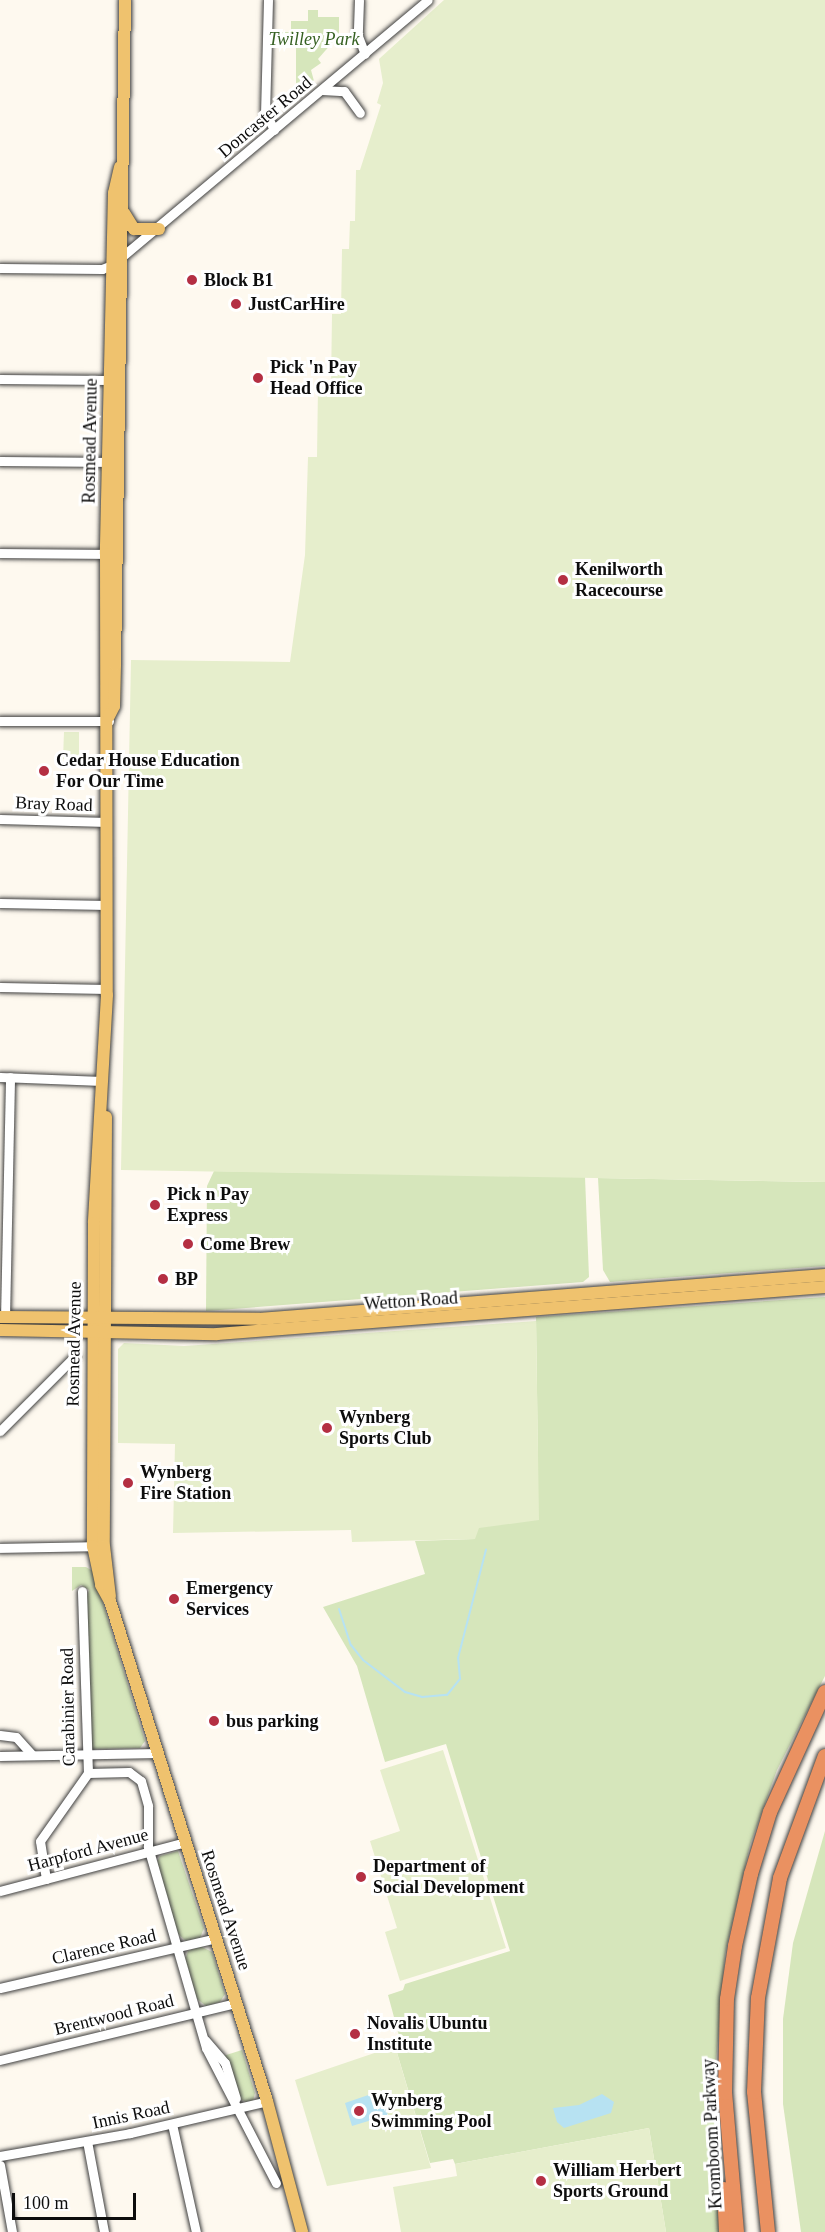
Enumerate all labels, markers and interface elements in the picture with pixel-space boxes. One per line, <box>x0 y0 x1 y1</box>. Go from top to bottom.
park label: Twilley Park <box>268 28 360 50</box>
street label: Doncaster Road <box>214 72 316 162</box>
place label: Block B1 <box>204 269 274 291</box>
marker: Block B1 <box>185 273 199 287</box>
place label: JustCarHire <box>248 293 345 315</box>
marker: JustCarHire <box>229 297 243 311</box>
place label: Pick 'n Pay Head Office <box>270 357 362 400</box>
marker: Pick 'n Pay Head Office <box>251 371 265 385</box>
street label: Rosmead Avenue <box>78 378 102 504</box>
place label: Kenilworth Racecourse <box>575 559 663 602</box>
marker: Kenilworth Racecourse <box>556 573 570 587</box>
place label: Cedar House Education For Our Time <box>56 750 240 792</box>
marker: Cedar House Education For Our Time <box>37 764 51 778</box>
street label: Bray Road <box>15 792 93 816</box>
place label: Pick n Pay Express <box>167 1184 249 1226</box>
marker: Pick n Pay Express <box>148 1198 162 1212</box>
place label: Come Brew <box>200 1233 290 1255</box>
marker: Come Brew <box>181 1237 195 1251</box>
place label: BP <box>175 1268 198 1290</box>
marker: BP <box>156 1272 170 1286</box>
street label: Rosmead Avenue <box>62 1281 86 1407</box>
street label: Wetton Road <box>363 1287 459 1315</box>
place label: Wynberg Sports Club <box>339 1407 432 1450</box>
marker: Wynberg Sports Club <box>320 1421 334 1435</box>
place label: Wynberg Fire Station <box>140 1462 231 1504</box>
marker: Wynberg Fire Station <box>121 1476 135 1490</box>
place label: Emergency Services <box>186 1578 273 1620</box>
marker: Emergency Services <box>167 1592 181 1606</box>
street label: Carabinier Road <box>56 1648 80 1766</box>
place label: bus parking <box>226 1710 319 1732</box>
marker: bus parking <box>207 1714 221 1728</box>
street label: Harpford Avenue <box>25 1823 151 1877</box>
street label: Rosmead Avenue <box>196 1847 256 1973</box>
place label: Department of Social Development <box>373 1856 524 1898</box>
marker: Department of Social Development <box>354 1870 368 1884</box>
street label: Clarence Road <box>50 1925 158 1969</box>
street label: Brentwood Road <box>52 1990 176 2040</box>
place label: Novalis Ubuntu Institute <box>367 2013 488 2056</box>
marker: Novalis Ubuntu Institute <box>348 2027 362 2041</box>
street label: Kromboom Parkway <box>697 2058 727 2210</box>
place label: Wynberg Swimming Pool <box>371 2090 492 2132</box>
street label: Innis Road <box>90 2096 172 2134</box>
marker: Wynberg Swimming Pool <box>352 2104 366 2118</box>
place label: William Herbert Sports Ground <box>553 2160 681 2202</box>
marker: William Herbert Sports Ground <box>534 2174 548 2188</box>
scale bar <box>15 2181 140 2219</box>
text: 100 m <box>23 2193 69 2213</box>

